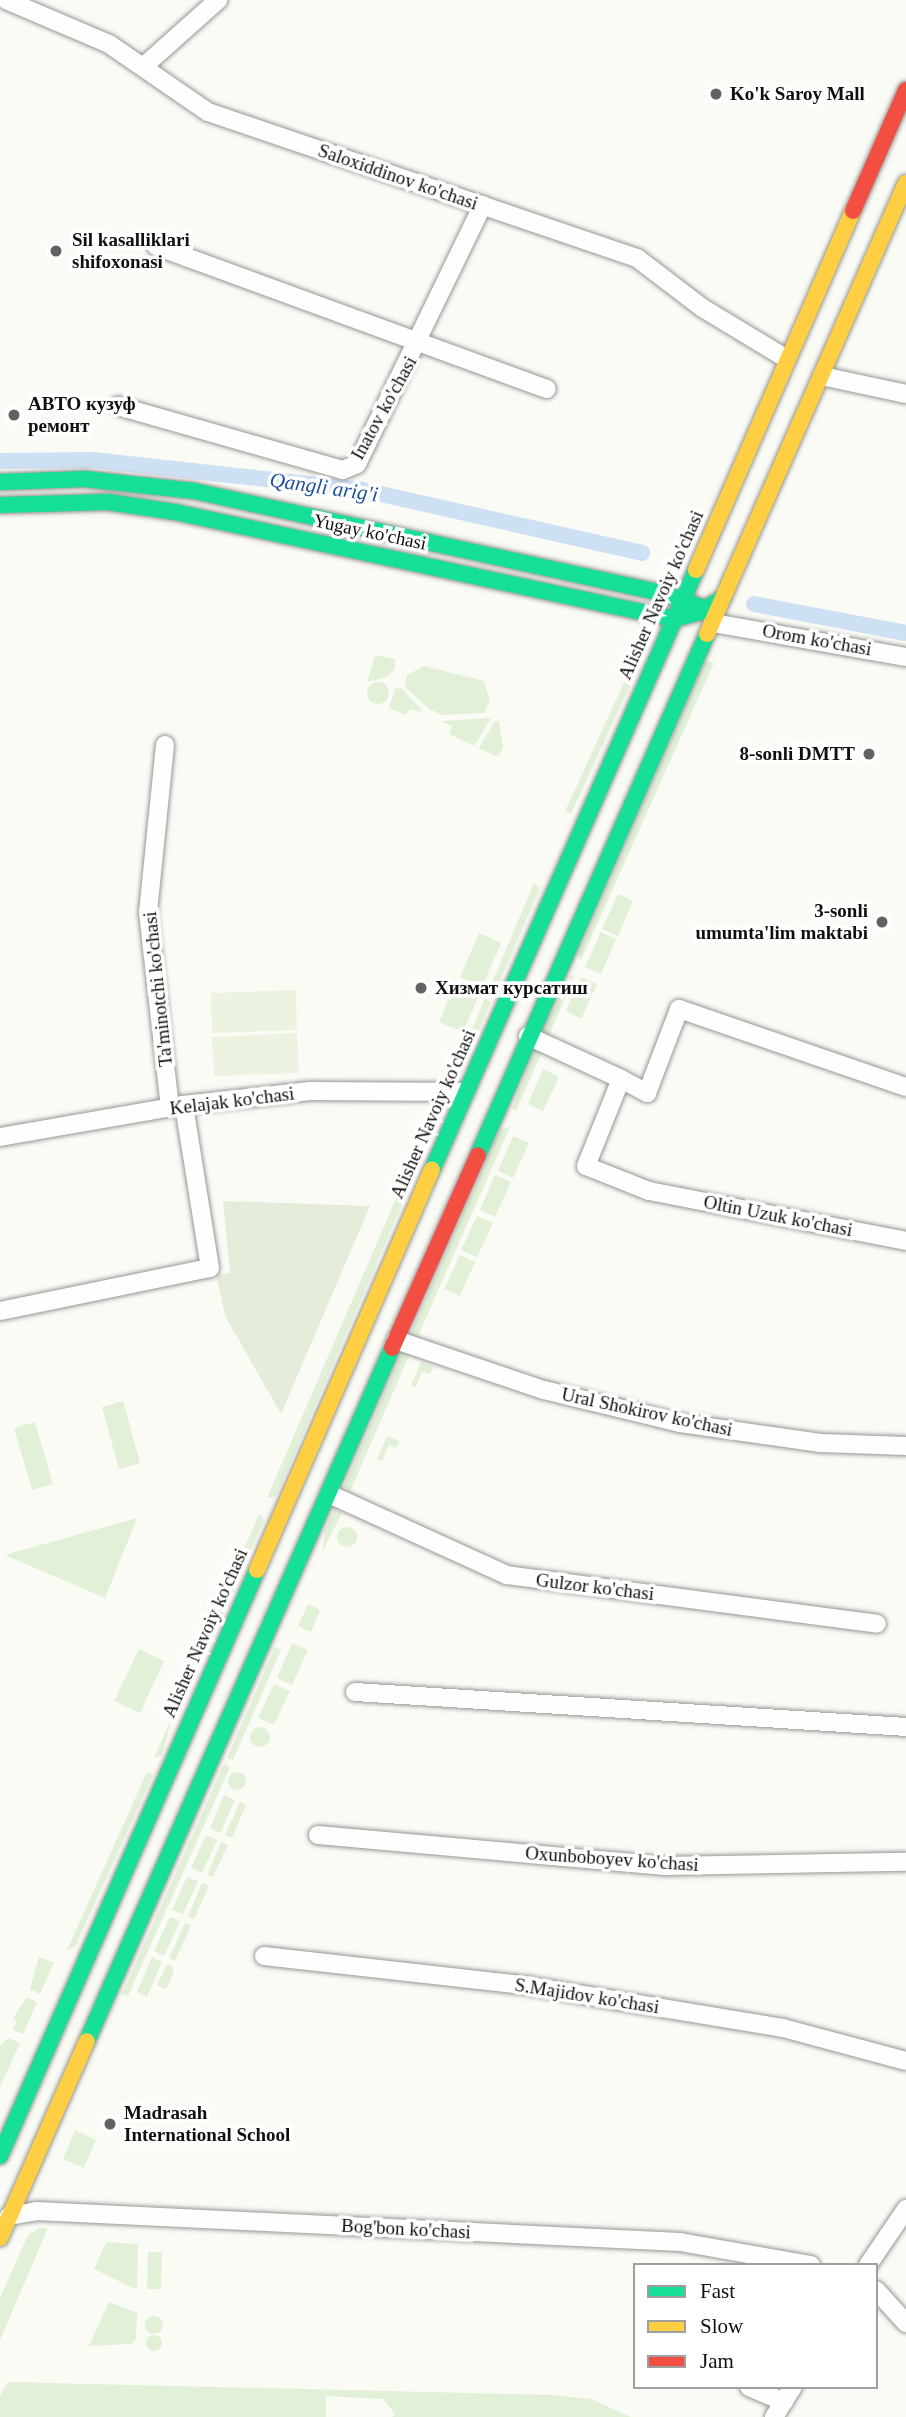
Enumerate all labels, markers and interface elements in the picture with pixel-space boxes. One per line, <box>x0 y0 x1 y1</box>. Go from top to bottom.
place label: Ko'k Saroy Mall <box>730 83 865 105</box>
marker: Ko'k Saroy Mall <box>708 86 724 102</box>
street label: Saloxiddinov ko'chasi <box>315 139 481 215</box>
place label: Sil kasalliklari shifoxonasi <box>72 229 190 273</box>
marker: Sil kasalliklari shifoxonasi <box>46 241 66 261</box>
street label: Inatov ko'chasi <box>346 352 422 464</box>
place label: АВТО кузуф ремонт <box>28 393 136 437</box>
marker: АВТО кузуф ремонт <box>6 407 22 423</box>
water label: Qangli arig'i <box>268 467 380 507</box>
street label: Alisher Navoiy ko'chasi <box>613 507 709 683</box>
street label: Yugay ko'chasi <box>312 509 428 555</box>
street label: Orom ko'chasi <box>761 619 873 661</box>
place label: 8-sonli DMTT <box>739 743 855 765</box>
marker: 8-sonli DMTT <box>861 746 877 762</box>
place label: 3-sonli umumta'lim maktabi <box>695 900 868 944</box>
street label: Ta'minotchi ko'chasi <box>139 910 177 1068</box>
marker: 3-sonli umumta'lim maktabi <box>874 914 890 930</box>
place label: Хизмат курсатиш <box>435 977 588 999</box>
marker: Хизмат курсатиш <box>413 980 429 996</box>
street label: Alisher Navoiy ko'chasi <box>385 1026 481 1202</box>
street label: Kelajak ko'chasi <box>168 1082 296 1120</box>
street label: Oltin Uzuk ko'chasi <box>702 1190 854 1242</box>
street label: Ural Shokirov ko'chasi <box>559 1383 735 1441</box>
street label: Alisher Navoiy ko'chasi <box>157 1545 253 1721</box>
street label: Gulzor ko'chasi <box>535 1568 655 1606</box>
street label: Oxunboboyev ko'chasi <box>524 1842 700 1876</box>
street label: S.Majidov ko'chasi <box>513 1973 661 2019</box>
place label: Madrasah International School <box>124 2102 290 2146</box>
marker: Madrasah International School <box>102 2116 118 2132</box>
street label: Bog'bon ko'chasi <box>341 2214 471 2244</box>
legend <box>633 2263 878 2389</box>
text: Fast <box>700 2279 735 2303</box>
text: Slow <box>700 2314 743 2338</box>
text: Jam <box>700 2349 734 2373</box>

